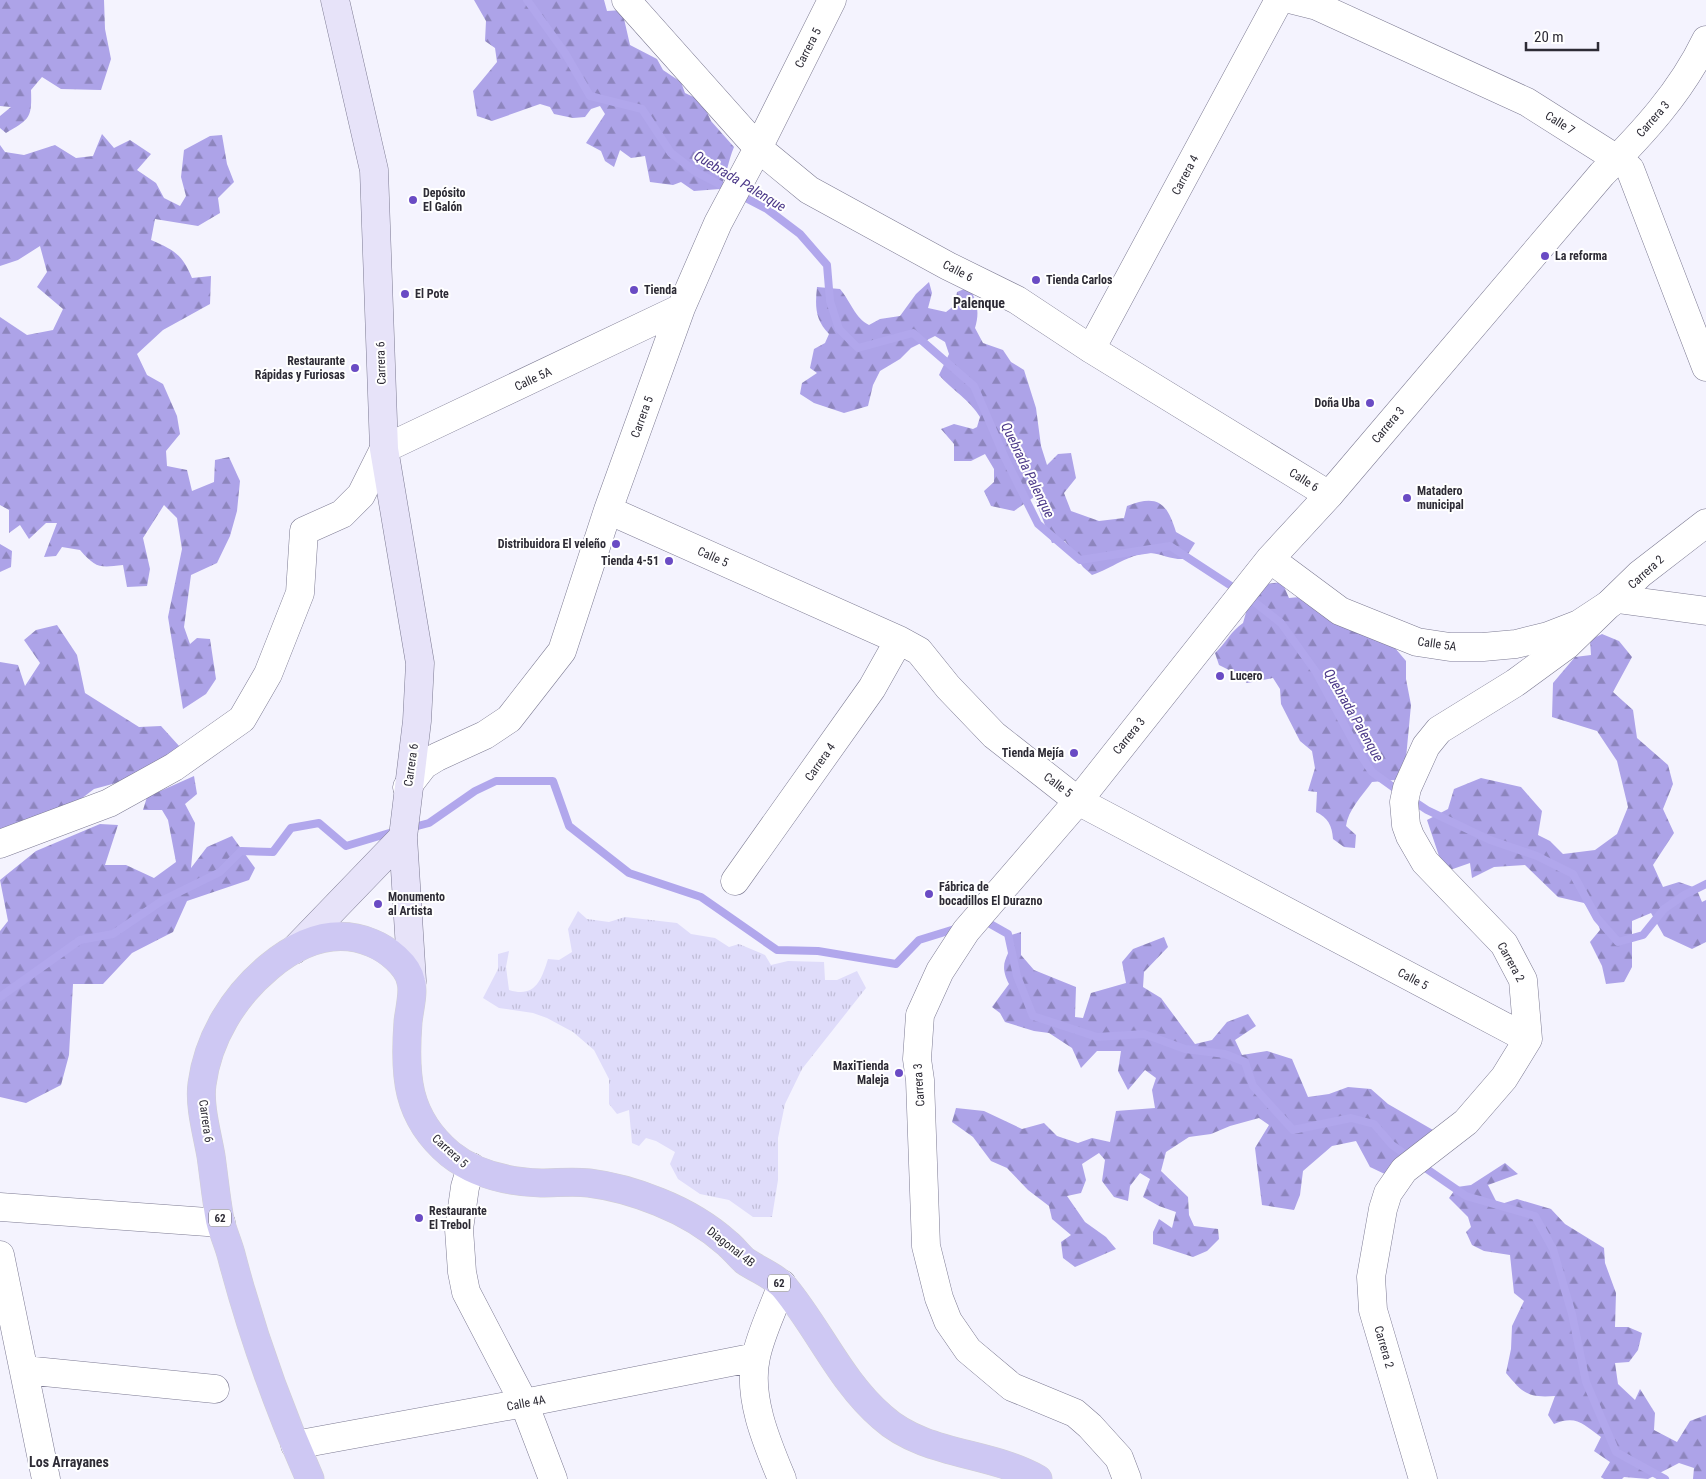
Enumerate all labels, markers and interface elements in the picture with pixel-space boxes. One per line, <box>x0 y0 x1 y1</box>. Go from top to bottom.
scale bar <box>1526 20 1598 52</box>
street label: Carrera 5 <box>792 26 824 70</box>
text: 20 m <box>1534 28 1564 46</box>
street label: Carrera 3 <box>1634 98 1673 140</box>
street label: Calle 7 <box>1543 108 1577 138</box>
water label: Quebrada Palenque <box>691 147 789 215</box>
street label: Carrera 4 <box>1169 153 1201 197</box>
place label: Depósito El Galón <box>423 186 465 214</box>
marker: Depósito El Galón <box>407 194 419 206</box>
place label: La reforma <box>1555 249 1608 263</box>
marker: La reforma <box>1539 250 1551 262</box>
street label: Calle 6 <box>940 257 976 285</box>
place label: Tienda Carlos <box>1046 273 1113 287</box>
marker: Tienda Carlos <box>1030 274 1042 286</box>
place label: Tienda <box>644 283 677 297</box>
marker: Tienda <box>628 284 640 296</box>
place label: El Pote <box>415 287 449 301</box>
marker: El Pote <box>399 288 411 300</box>
district label: Palenque <box>953 295 1005 311</box>
street label: Carrera 6 <box>373 341 389 385</box>
place label: Restaurante Rápidas y Furiosas <box>255 354 346 382</box>
marker: Restaurante Rápidas y Furiosas <box>349 362 361 374</box>
street label: Calle 5A <box>512 364 554 394</box>
street label: Carrera 5 <box>628 394 656 440</box>
place label: Doña Uba <box>1314 396 1360 410</box>
marker: Doña Uba <box>1364 397 1376 409</box>
street label: Carrera 3 <box>1369 404 1407 446</box>
water label: Quebrada Palenque <box>998 420 1058 520</box>
street label: Calle 6 <box>1287 465 1321 495</box>
place label: Matadero municipal <box>1417 484 1464 512</box>
marker: Matadero municipal <box>1401 492 1413 504</box>
place label: Distribuidora El veleño <box>498 537 606 551</box>
marker: Distribuidora El veleño <box>610 538 622 550</box>
street label: Calle 5 <box>695 544 731 570</box>
street label: Carrera 2 <box>1625 552 1667 592</box>
place label: Tienda 4-51 <box>601 554 659 568</box>
marker: Tienda 4-51 <box>663 555 675 567</box>
street label: Calle 5A <box>1417 634 1458 654</box>
water label: Quebrada Palenque <box>1321 666 1387 764</box>
place label: Lucero <box>1230 669 1263 683</box>
marker: Lucero <box>1214 670 1226 682</box>
street label: Carrera 3 <box>1110 715 1148 757</box>
street label: Carrera 4 <box>802 740 838 784</box>
street label: Carrera 6 <box>401 743 421 787</box>
place label: Tienda Mejía <box>1002 746 1064 760</box>
marker: Tienda Mejía <box>1068 747 1080 759</box>
street label: Calle 5 <box>1041 770 1075 800</box>
place label: Fábrica de bocadillos El Durazno <box>939 880 1042 908</box>
marker: Fábrica de bocadillos El Durazno <box>923 888 935 900</box>
place label: Monumento al Artista <box>388 890 445 918</box>
marker: Monumento al Artista <box>372 898 384 910</box>
street label: Carrera 2 <box>1494 940 1528 984</box>
street label: Calle 5 <box>1395 965 1431 993</box>
place label: MaxiTienda Maleja <box>833 1059 889 1087</box>
street label: Carrera 3 <box>911 1063 927 1107</box>
marker: MaxiTienda Maleja <box>893 1067 905 1079</box>
street label: Carrera 6 <box>196 1099 216 1143</box>
street label: Carrera 5 <box>429 1131 471 1171</box>
place label: Restaurante El Trebol <box>429 1204 487 1232</box>
road number: 62 <box>209 1210 231 1226</box>
marker: Restaurante El Trebol <box>413 1212 425 1224</box>
street label: Diagonal 4B <box>704 1224 758 1270</box>
road number: 62 <box>768 1275 790 1292</box>
street label: Carrera 2 <box>1371 1324 1397 1370</box>
street label: Calle 4A <box>505 1392 547 1414</box>
district label: Los Arrayanes <box>29 1454 109 1470</box>

